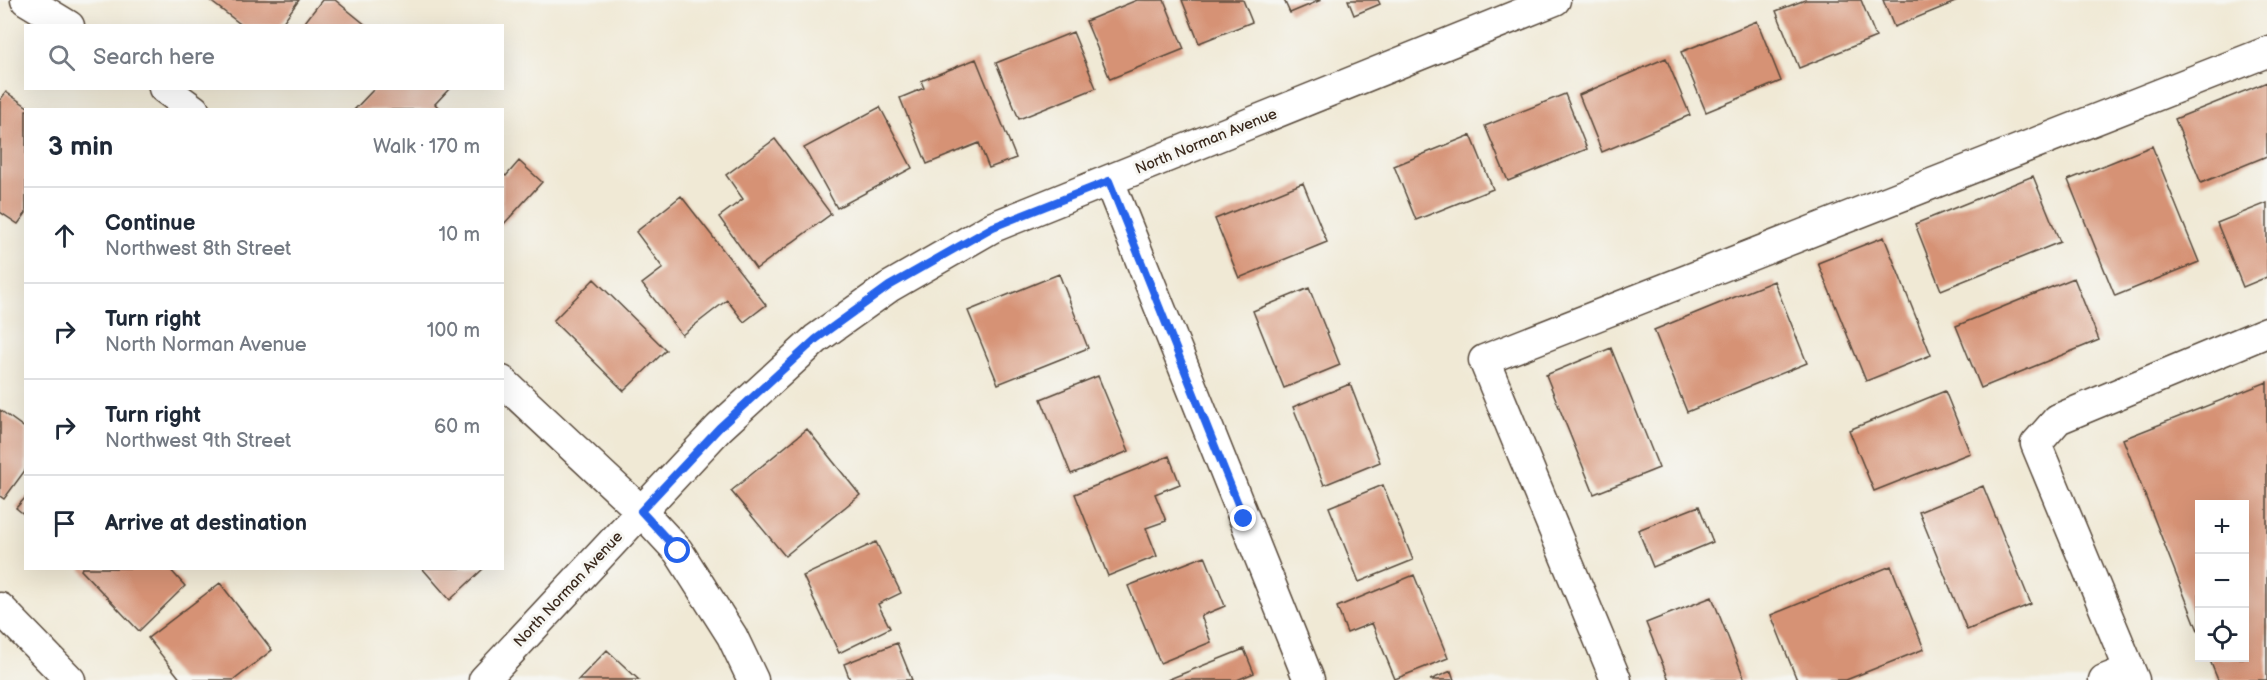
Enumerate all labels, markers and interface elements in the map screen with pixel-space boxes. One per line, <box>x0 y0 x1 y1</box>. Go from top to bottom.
search box <box>24 24 504 90</box>
icon: search <box>45 41 78 74</box>
text: Search here <box>93 44 215 71</box>
street label: North Norman Avenue <box>1132 104 1280 179</box>
text: 3 min <box>48 132 113 163</box>
text: Walk · 170 m <box>373 135 480 159</box>
text: Continue <box>105 210 195 237</box>
icon: ahead <box>48 219 81 252</box>
text: 10 m <box>439 223 480 247</box>
text: Northwest 8th Street <box>105 237 291 261</box>
text: Turn right <box>105 306 201 333</box>
icon: right <box>48 315 81 348</box>
text: 100 m <box>427 319 480 343</box>
text: North Norman Avenue <box>105 333 307 357</box>
text: Turn right <box>105 402 201 429</box>
icon: right <box>48 411 81 444</box>
text: 60 m <box>434 415 480 439</box>
text: Northwest 9th Street <box>105 429 291 453</box>
map controls <box>2195 500 2249 662</box>
button: + <box>2195 500 2249 554</box>
route end <box>1230 505 1256 531</box>
icon: arrive <box>48 507 81 540</box>
text: Arrive at destination <box>105 510 307 537</box>
street label: North Norman Avenue <box>510 527 627 651</box>
route start <box>664 537 690 563</box>
button: − <box>2195 554 2249 608</box>
button: locate <box>2195 608 2249 662</box>

